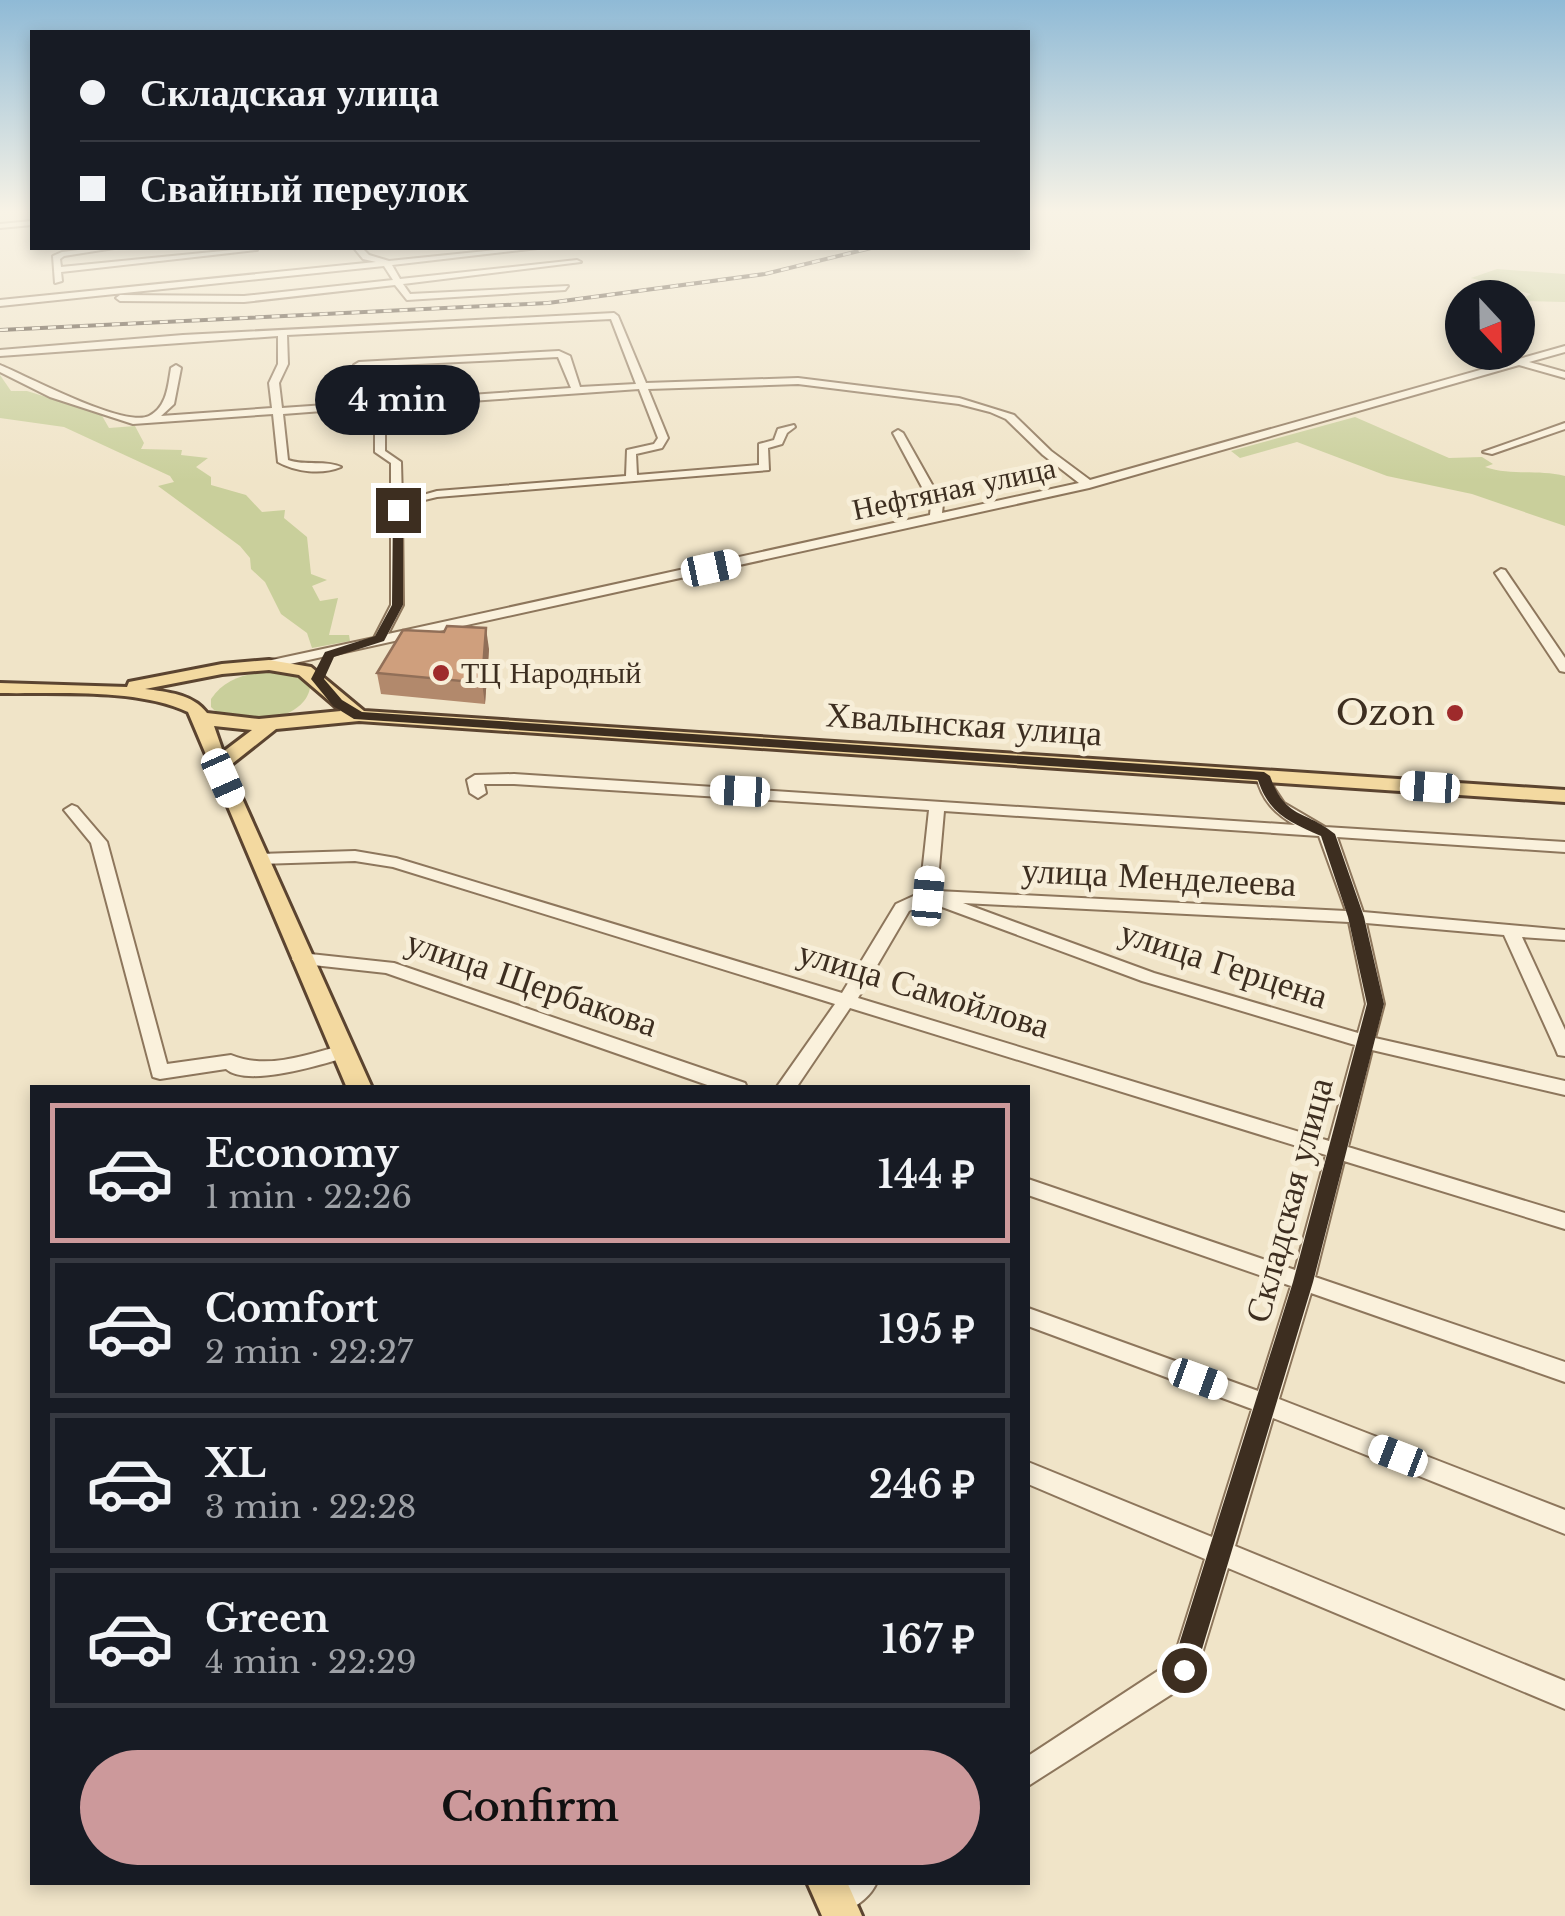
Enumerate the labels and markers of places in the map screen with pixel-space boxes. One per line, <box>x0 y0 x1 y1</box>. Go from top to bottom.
place label: ТЦ Народный <box>461 654 641 691</box>
marker: ТЦ Народный <box>430 662 452 684</box>
place label: Ozon <box>1336 691 1435 734</box>
marker: Ozon <box>1444 702 1466 724</box>

